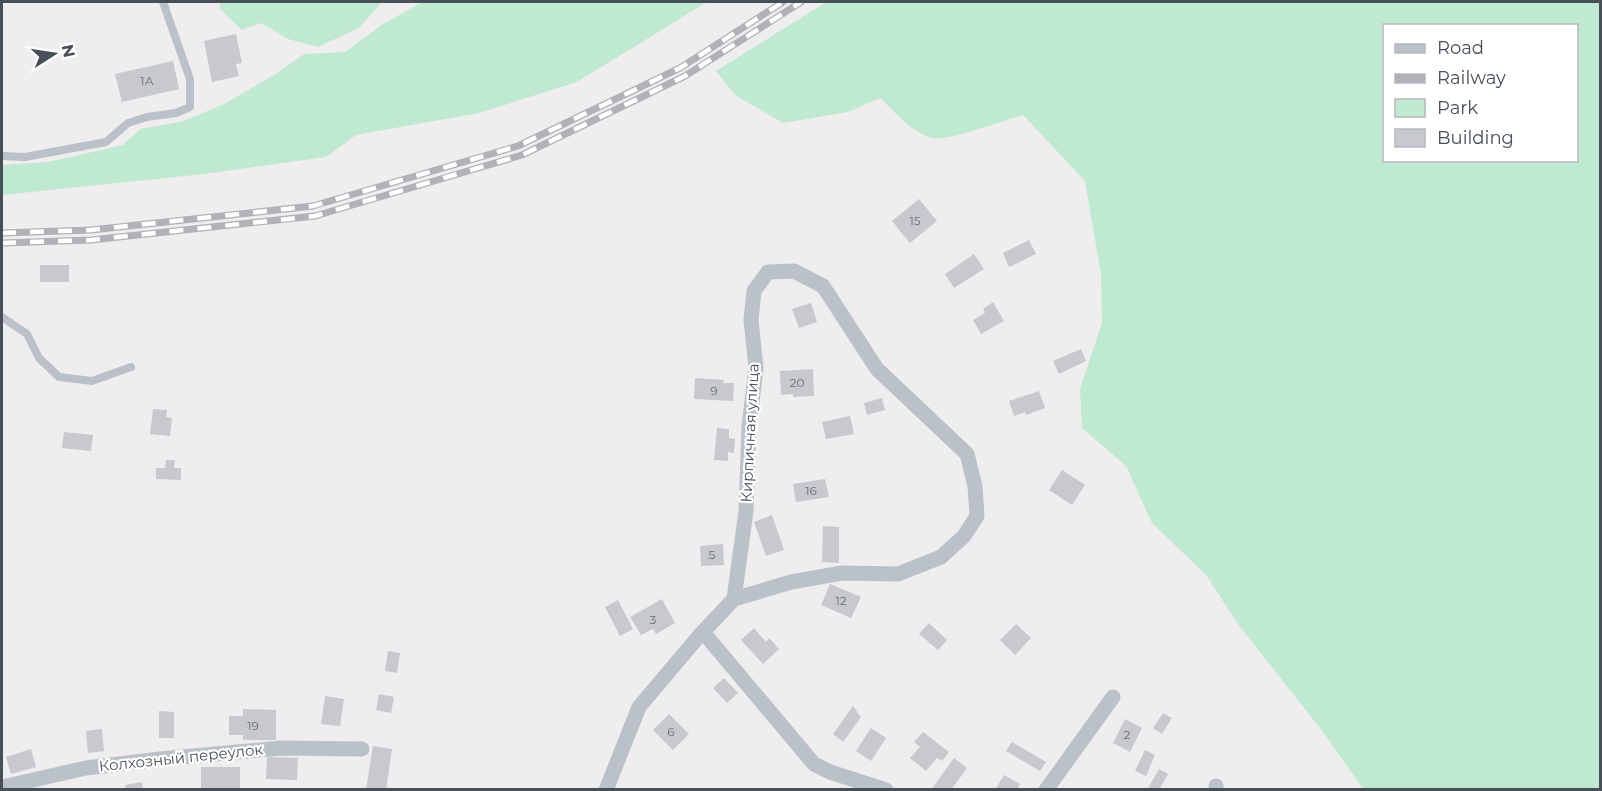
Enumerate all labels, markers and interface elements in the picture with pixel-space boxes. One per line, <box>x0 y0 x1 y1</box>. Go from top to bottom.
north arrow <box>24 24 84 84</box>
legend <box>1383 24 1578 162</box>
text: Road <box>1437 37 1484 59</box>
text: N <box>58 43 79 59</box>
text: Railway <box>1437 67 1506 89</box>
house number: 1А <box>140 73 154 88</box>
text: Park <box>1437 97 1478 119</box>
text: Building <box>1437 127 1514 149</box>
house number: 15 <box>909 213 921 228</box>
street label: Кирпичная улица <box>736 363 763 503</box>
house number: 20 <box>790 375 804 390</box>
house number: 9 <box>710 383 718 398</box>
house number: 16 <box>805 483 817 498</box>
house number: 5 <box>709 547 716 562</box>
house number: 12 <box>835 593 847 608</box>
house number: 3 <box>650 612 657 627</box>
house number: 19 <box>247 718 259 733</box>
house number: 6 <box>667 724 675 739</box>
house number: 2 <box>1124 727 1131 742</box>
street label: Колхозный переулок <box>98 739 264 776</box>

